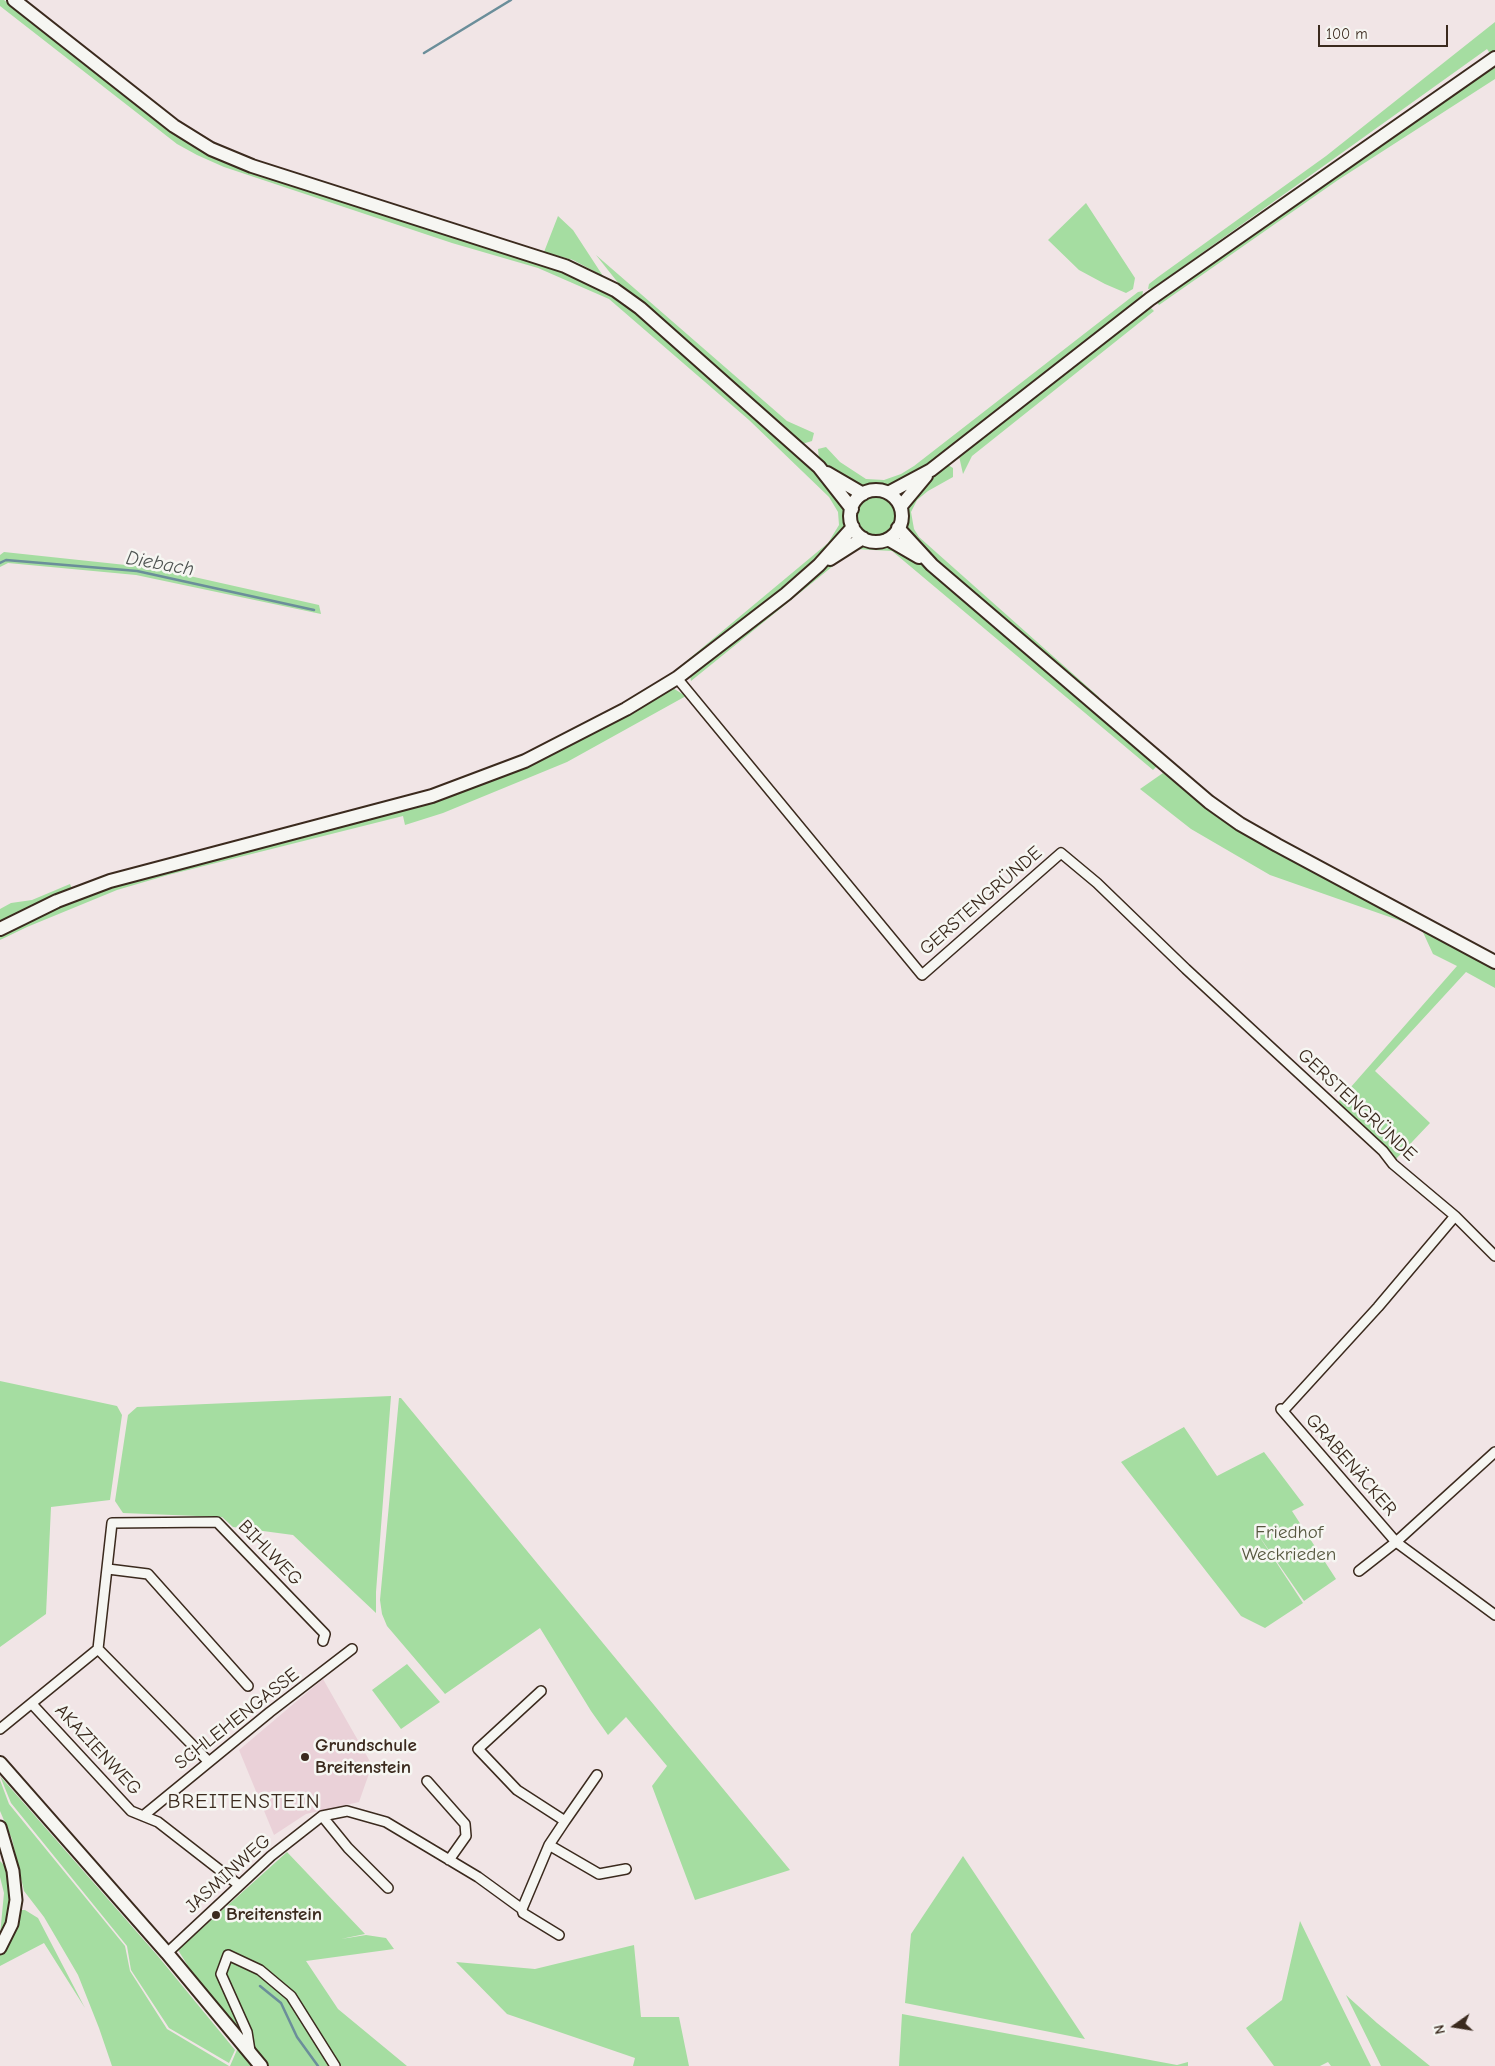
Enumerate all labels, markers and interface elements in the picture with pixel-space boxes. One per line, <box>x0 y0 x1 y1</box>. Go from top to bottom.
scale bar <box>1320 15 1450 47</box>
text: 100 m <box>1326 25 1368 43</box>
water label: Diebach <box>124 546 196 582</box>
street label: GERSTENGRÜNDE <box>915 842 1047 960</box>
street label: GERSTENGRÜNDE <box>1293 1044 1421 1166</box>
street label: GRABENÄCKER <box>1300 1409 1402 1521</box>
street label: BIHLWEG <box>233 1515 307 1591</box>
park label: Friedhof Weckrieden <box>1242 1522 1336 1566</box>
street label: SCHLEHENGASSE <box>170 1663 304 1775</box>
street label: AKAZIENWEG <box>50 1700 146 1800</box>
place label: Grundschule Breitenstein <box>315 1735 417 1779</box>
marker: Grundschule Breitenstein <box>299 1751 311 1763</box>
district label: BREITENSTEIN <box>166 1789 322 1815</box>
street label: JASMINWEG <box>180 1830 276 1918</box>
place label: Breitenstein <box>226 1904 322 1926</box>
marker: Breitenstein <box>210 1909 222 1921</box>
north arrow <box>1430 2001 1480 2051</box>
text: N <box>1431 2023 1449 2036</box>

